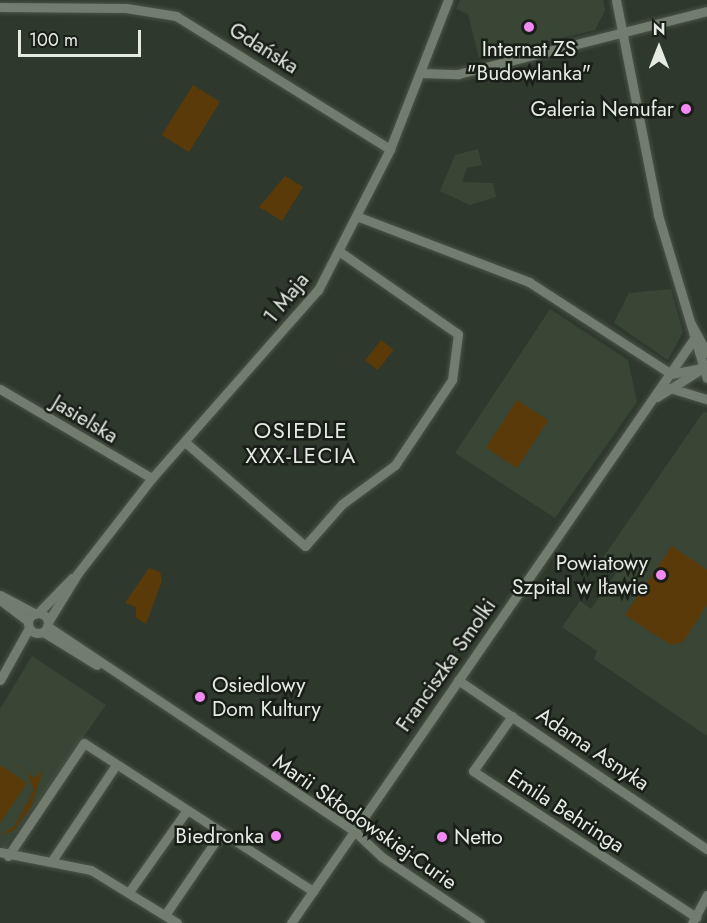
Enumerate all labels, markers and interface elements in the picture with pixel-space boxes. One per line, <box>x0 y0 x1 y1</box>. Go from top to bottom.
street label: Gdańska <box>225 17 303 79</box>
scale bar <box>21 18 144 56</box>
north arrow <box>629 18 689 78</box>
text: N <box>653 18 665 41</box>
marker: Internat ZS "Budowlanka" <box>522 20 536 34</box>
text: 100 m <box>29 27 78 53</box>
place label: Internat ZS "Budowlanka" <box>467 36 591 86</box>
place label: Galeria Nenufar <box>530 96 674 122</box>
marker: Galeria Nenufar <box>679 102 693 116</box>
street label: 1 Maja <box>258 267 314 329</box>
street label: Jasielska <box>47 390 123 448</box>
district label: OSIEDLE XXX-LECIA <box>245 417 357 469</box>
place label: Powiatowy Szpital w Iławie <box>512 550 648 600</box>
marker: Powiatowy Szpital w Iławie <box>652 566 670 584</box>
street label: Franciszka Smolki <box>391 594 501 736</box>
place label: Osiedlowy Dom Kultury <box>212 672 321 722</box>
marker: Osiedlowy Dom Kultury <box>193 690 207 704</box>
street label: Adama Asnyka <box>532 702 654 796</box>
street label: Marii Skłodowskiej-Curie <box>268 749 462 895</box>
street label: Emila Behringa <box>503 764 629 858</box>
place label: Biedronka <box>175 823 264 849</box>
place label: Netto <box>454 824 503 850</box>
marker: Biedronka <box>269 829 283 843</box>
marker: Netto <box>435 830 449 844</box>

